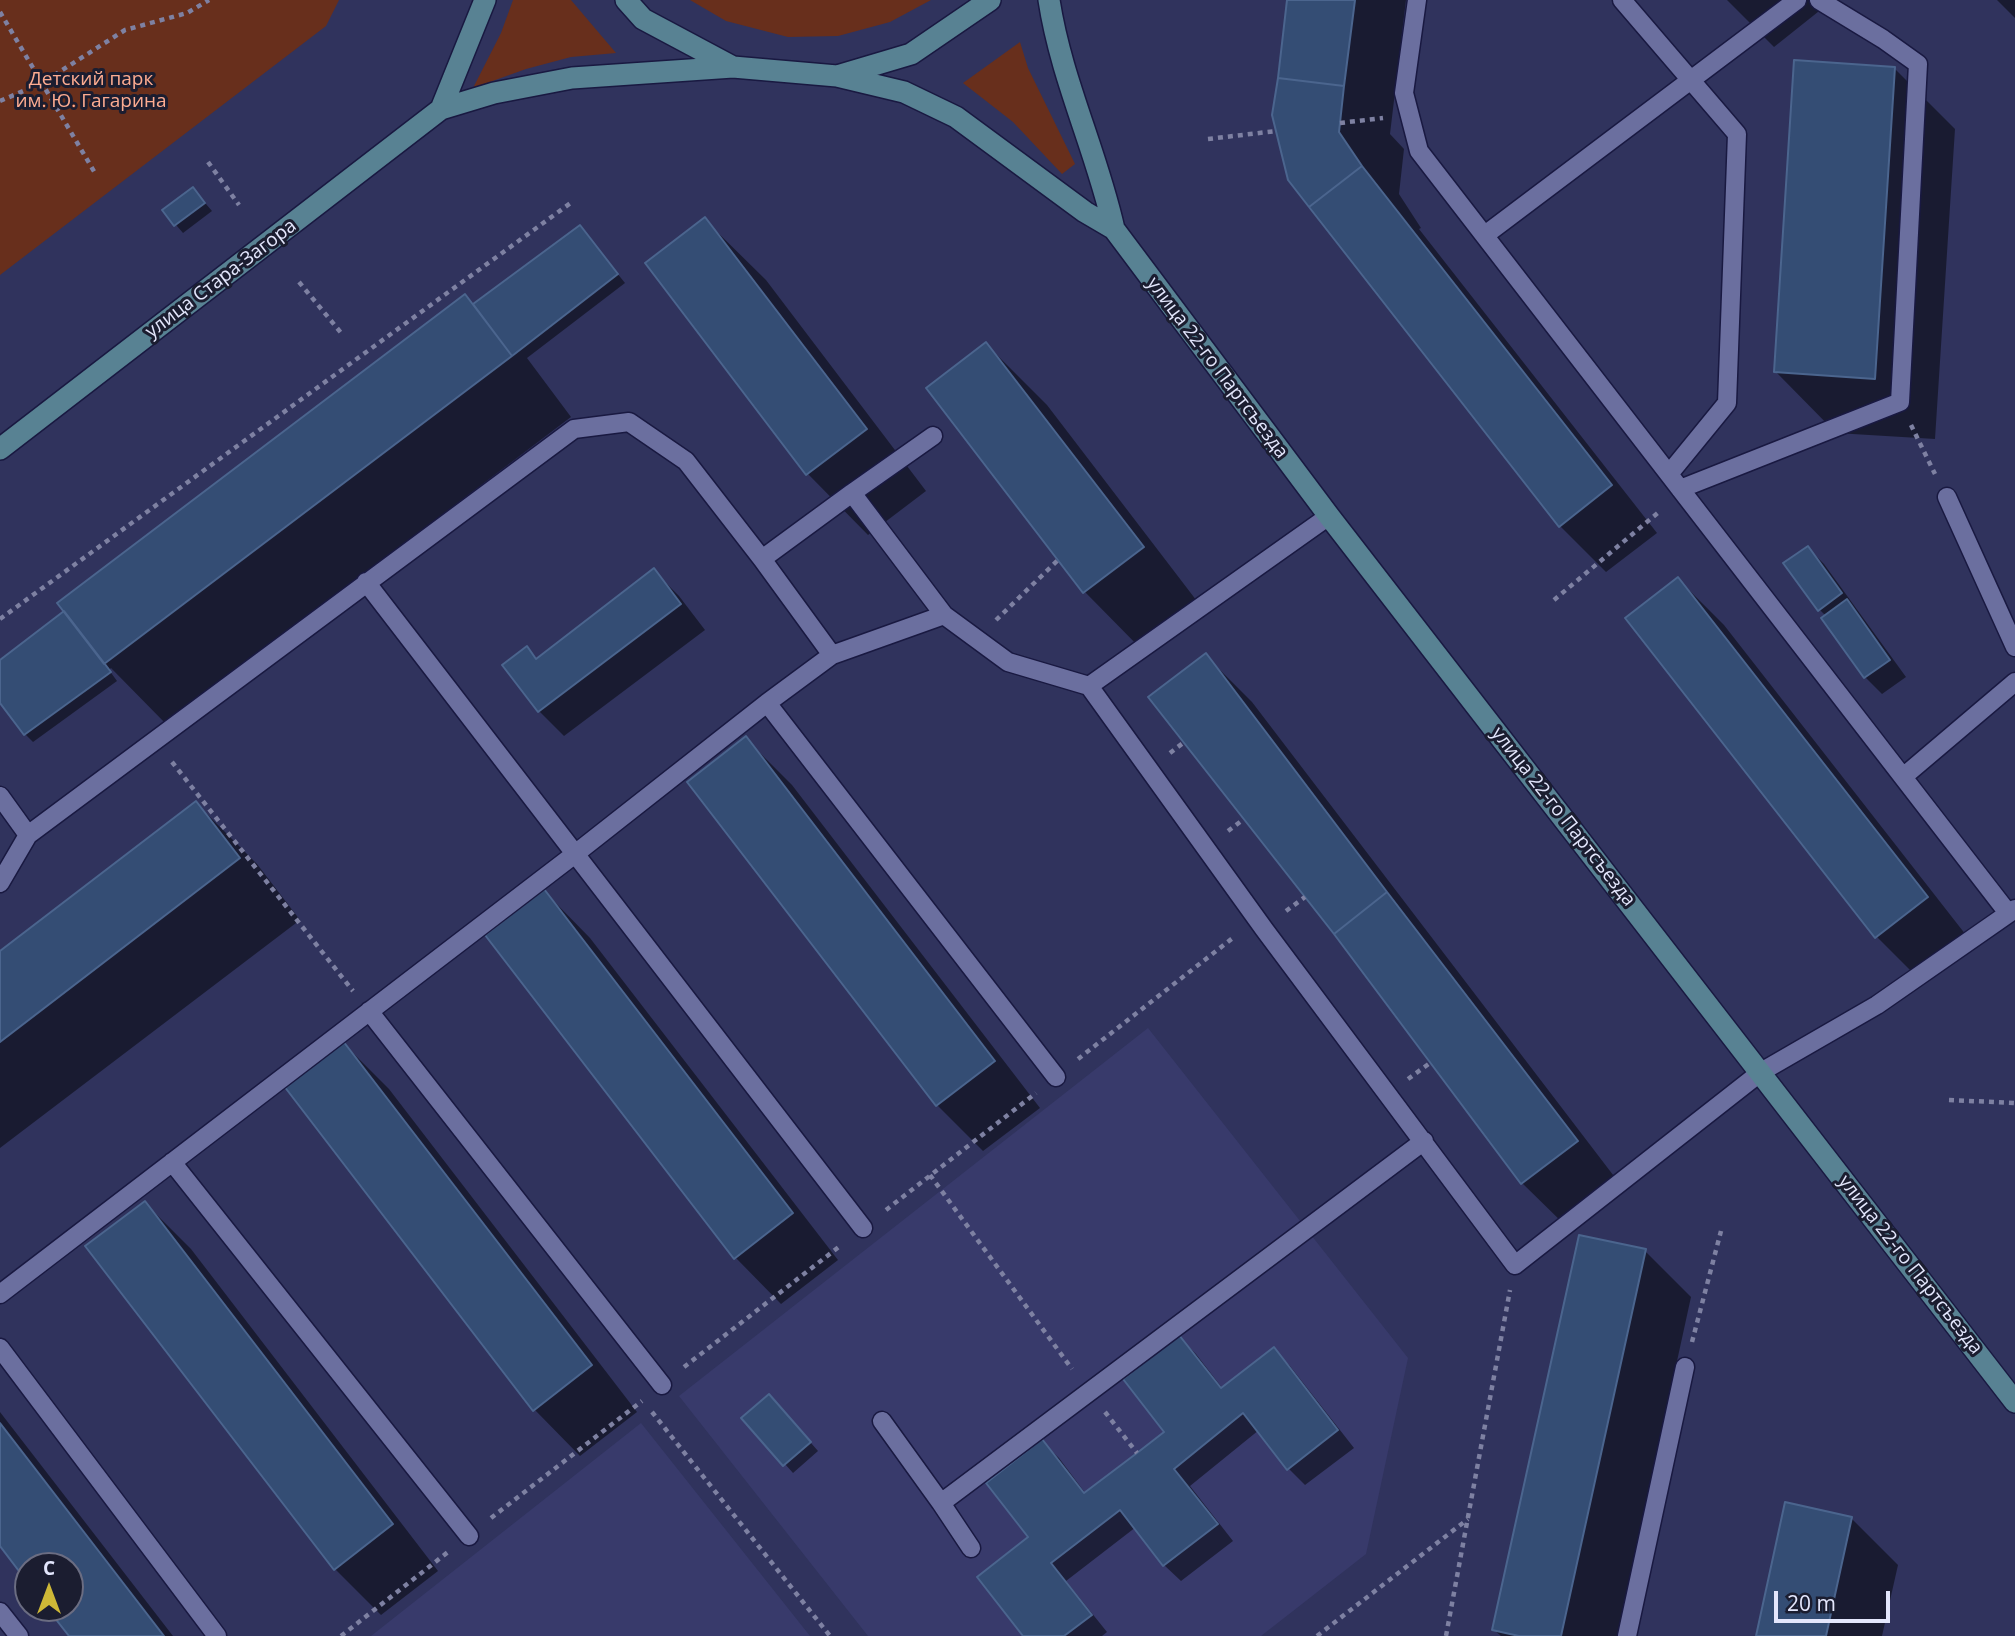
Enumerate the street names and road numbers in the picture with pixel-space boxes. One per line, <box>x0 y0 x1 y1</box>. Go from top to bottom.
street label: улица Стара-Загора <box>141 215 301 343</box>
street label: улица 22-го Партсъезда <box>1141 273 1293 463</box>
street label: улица 22-го Партсъезда <box>1486 723 1640 911</box>
street label: улица 22-го Партсъезда <box>1833 1171 1987 1359</box>

